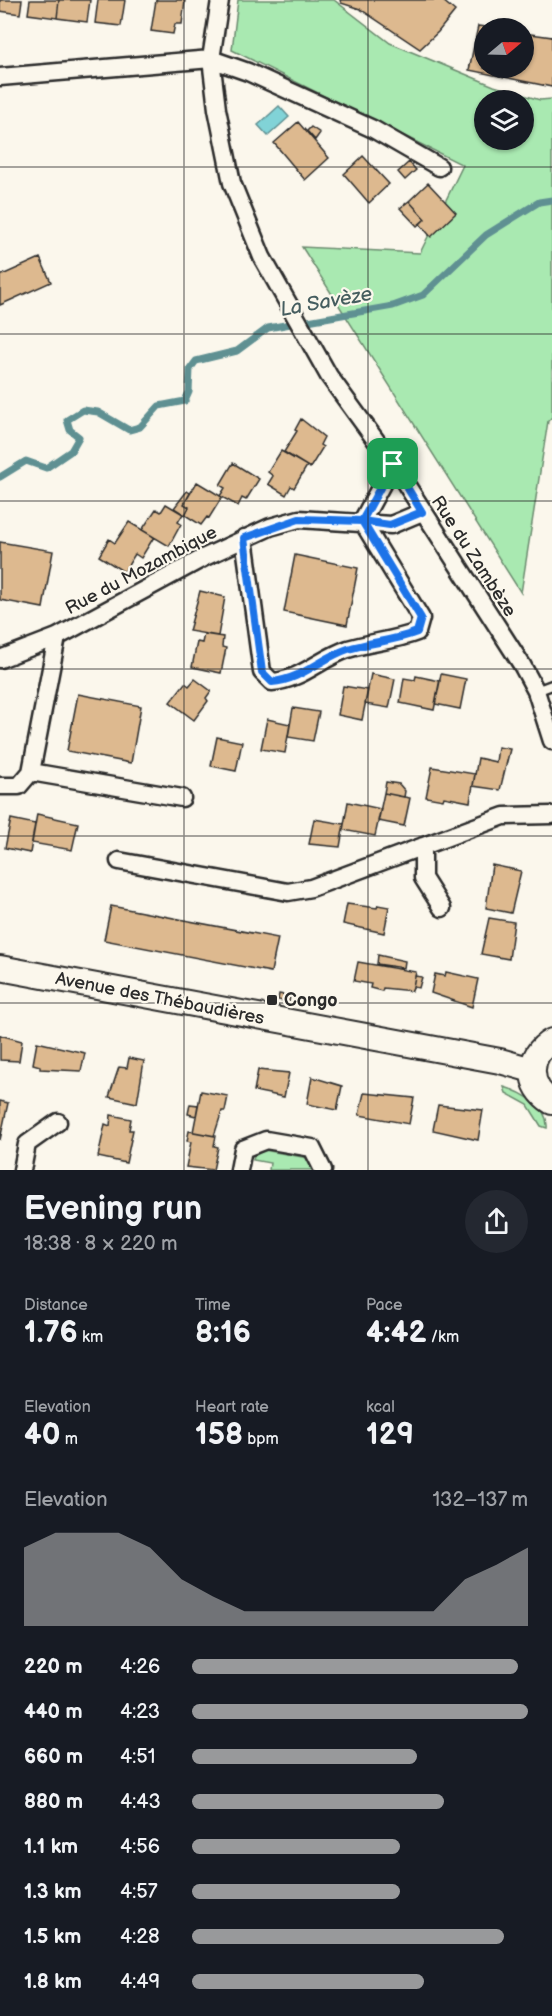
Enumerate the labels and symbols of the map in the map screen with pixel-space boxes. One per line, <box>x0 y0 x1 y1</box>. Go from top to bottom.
north arrow <box>474 18 534 78</box>
water label: La Savèze <box>278 282 374 322</box>
pin <box>367 438 418 489</box>
street label: Rue du Zambèze <box>427 492 521 621</box>
street label: Rue du Mozambique <box>62 522 221 619</box>
street label: Avenue des Thébaudières <box>54 968 266 1029</box>
place label: Congo <box>284 990 338 1011</box>
marker: Congo <box>265 993 279 1007</box>

